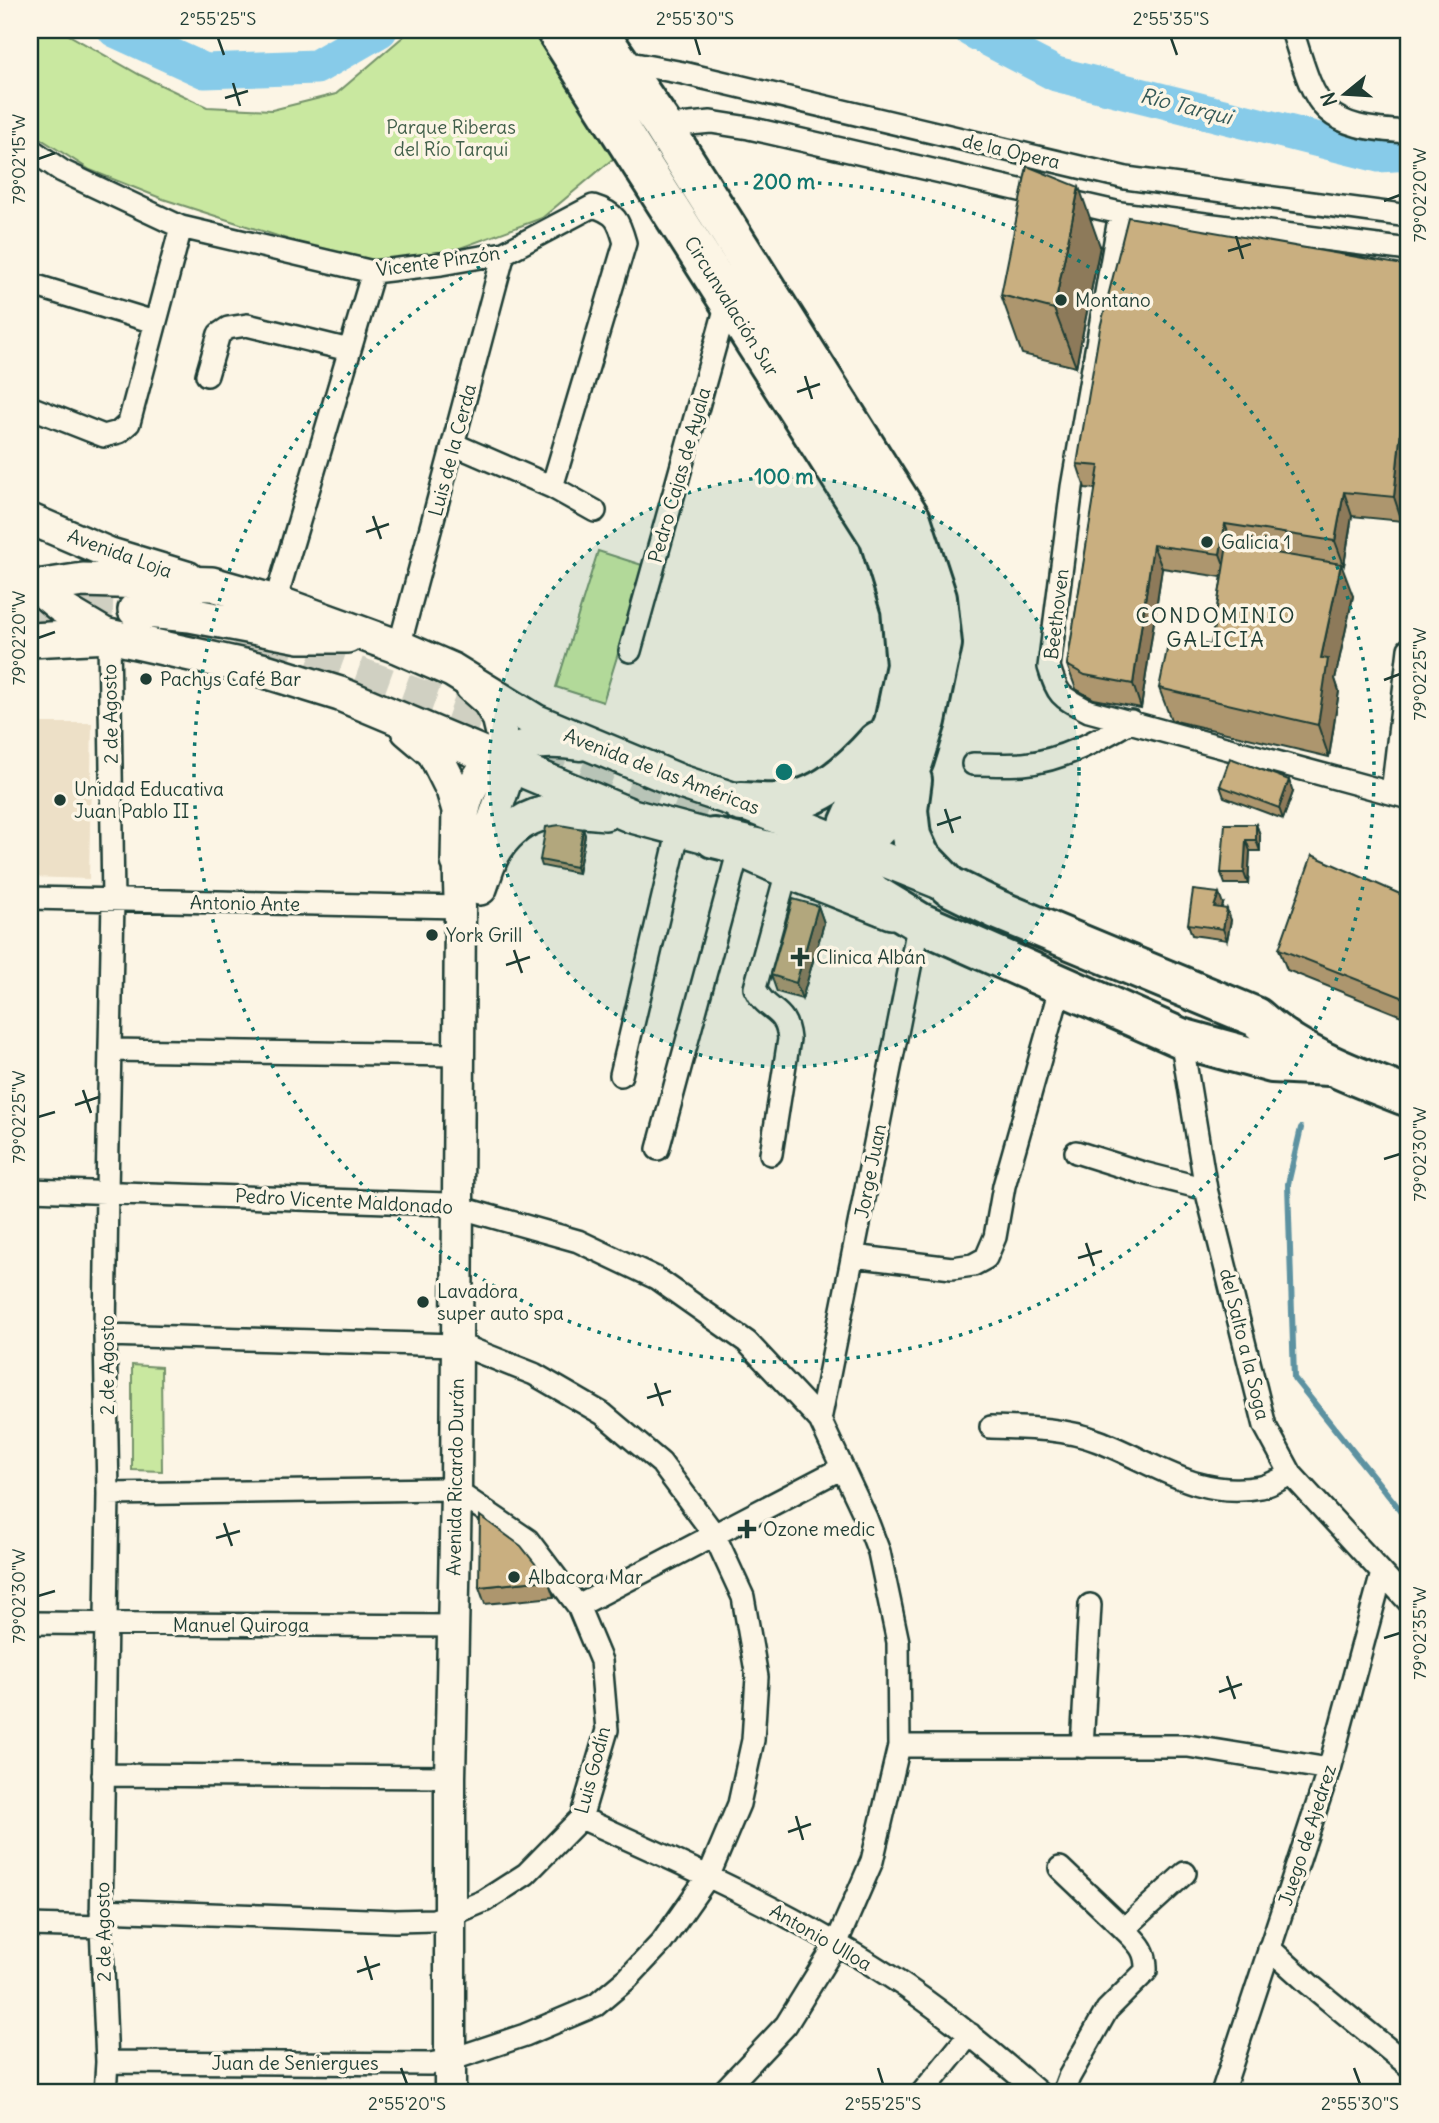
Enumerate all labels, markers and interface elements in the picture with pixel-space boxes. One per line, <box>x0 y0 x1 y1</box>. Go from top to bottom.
text: 2°55'25"S <box>180 7 256 30</box>
text: 2°55'30"S <box>656 7 734 30</box>
text: 2°55'35"S <box>1133 7 1209 30</box>
north arrow <box>1310 60 1380 130</box>
water label: Río Tarqui <box>1137 82 1237 131</box>
text: N <box>1315 89 1342 109</box>
text: 79°02'15"W <box>7 114 30 204</box>
park label: Parque Riberas del Río Tarqui <box>386 115 516 161</box>
street label: de la Opera <box>960 128 1062 174</box>
text: 79°02'20"W <box>1408 148 1431 242</box>
text: 200 m <box>753 168 816 195</box>
street label: Circunvalación Sur <box>679 232 785 381</box>
street label: Vicente Pinzón <box>375 240 501 282</box>
place label: Montano <box>1075 288 1151 312</box>
marker: Montano <box>1053 292 1069 308</box>
street label: Luis de la Cerda <box>423 381 481 519</box>
street label: Pedro Cajas de Ayala <box>643 384 716 565</box>
text: 100 m <box>754 463 814 490</box>
street label: Avenida Loja <box>65 523 176 583</box>
place label: Galicia 1 <box>1221 530 1291 554</box>
marker: Galicia 1 <box>1199 534 1215 550</box>
street label: Beethoven <box>1039 567 1073 661</box>
text: 79°02'20"W <box>7 591 30 685</box>
district label: CONDOMINIO GALICIA <box>1135 602 1297 653</box>
text: 79°02'25"W <box>1408 627 1431 721</box>
street label: 2 de Agosto <box>97 664 123 764</box>
place label: Pachys Café Bar <box>160 667 301 691</box>
marker: Pachys Café Bar <box>138 671 154 687</box>
street label: Avenida de las Américas <box>561 723 763 819</box>
centre of rings <box>772 760 796 784</box>
place label: Unidad Educativa Juan Pablo II <box>74 777 224 823</box>
marker: Unidad Educativa Juan Pablo II <box>52 792 68 808</box>
street label: Antonio Ante <box>190 890 300 916</box>
place label: York Grill <box>446 923 522 947</box>
marker: York Grill <box>424 927 440 943</box>
place label: Clinica Albán <box>816 945 926 969</box>
marker: Clinica Albán <box>790 947 810 967</box>
text: 79°02'25"W <box>7 1070 30 1164</box>
text: 79°02'30"W <box>1408 1107 1431 1201</box>
street label: Jorge Juan <box>849 1122 891 1220</box>
street label: Pedro Vicente Maldonado <box>234 1183 454 1219</box>
street label: del Salto a la Soga <box>1215 1266 1275 1422</box>
place label: Lavadora super auto spa <box>437 1279 564 1325</box>
marker: Lavadora super auto spa <box>415 1294 431 1310</box>
street label: 2 de Agosto <box>95 1315 119 1415</box>
street label: Avenida Ricardo Durán <box>441 1378 469 1576</box>
place label: Ozone medic <box>763 1517 875 1541</box>
marker: Ozone medic <box>737 1519 757 1539</box>
text: 79°02'30"W <box>7 1549 30 1643</box>
place label: Albacora Mar <box>528 1565 643 1589</box>
marker: Albacora Mar <box>506 1569 522 1585</box>
text: 79°02'35"W <box>1408 1586 1431 1680</box>
street label: Manuel Quiroga <box>173 1613 309 1637</box>
street label: Luis Godín <box>569 1724 615 1816</box>
street label: Juego de Ajedrez <box>1273 1761 1341 1909</box>
street label: 2 de Agosto <box>90 1882 116 1982</box>
street label: Antonio Ulloa <box>766 1898 876 1976</box>
street label: Juan de Seniergues <box>211 2051 379 2075</box>
text: 2°55'20"S <box>368 2092 446 2115</box>
text: 2°55'25"S <box>845 2092 921 2115</box>
text: 2°55'30"S <box>1321 2092 1399 2115</box>

